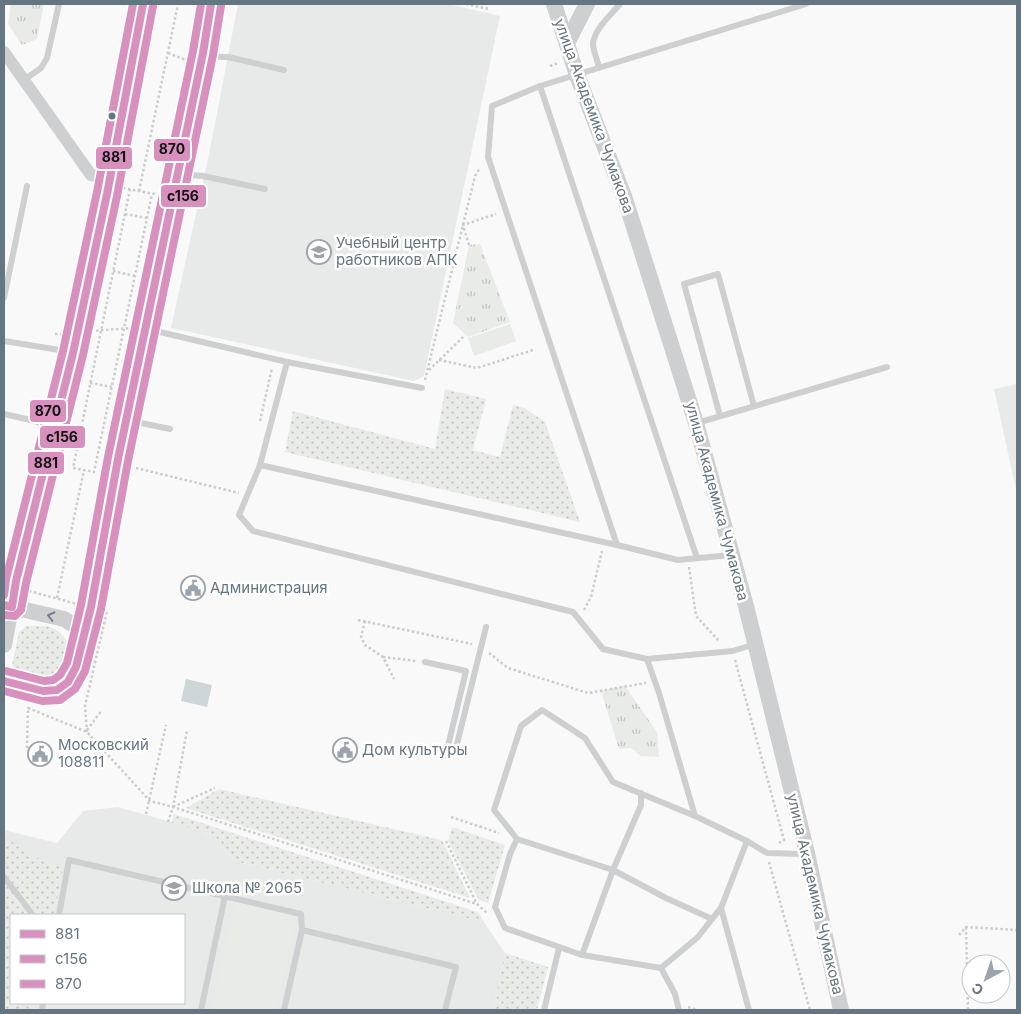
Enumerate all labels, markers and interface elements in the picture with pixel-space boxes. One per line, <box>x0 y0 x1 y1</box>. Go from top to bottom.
street label: улица Академика Чумакова <box>550 16 639 216</box>
unlabelled marker <box>107 111 117 121</box>
line badge: 870 <box>153 138 191 162</box>
text: 870 <box>159 140 185 157</box>
line badge: 881 <box>95 146 133 170</box>
text: 881 <box>102 148 126 165</box>
line badge: с156 <box>160 184 207 208</box>
text: с156 <box>167 187 199 204</box>
place label: Учебный центр работников АПК <box>336 233 458 269</box>
school or university icon: Учебный центр работников АПК <box>306 239 332 265</box>
line badge: 870 <box>29 399 67 423</box>
street label: улица Академика Чумакова <box>682 399 753 603</box>
text: 870 <box>35 402 61 419</box>
line badge: с156 <box>39 425 86 449</box>
text: с156 <box>46 428 78 445</box>
line badge: 881 <box>27 451 65 475</box>
text: 881 <box>34 454 58 471</box>
public building icon: Администрация <box>180 575 206 601</box>
place label: Администрация <box>210 578 328 597</box>
one-way arrow <box>47 611 55 622</box>
place label: Московский 108811 <box>58 735 149 771</box>
public building icon: Дом культуры <box>332 737 358 763</box>
place label: Дом культуры <box>362 740 468 759</box>
public building icon: Московский 108811 <box>27 741 53 767</box>
street label: улица Академика Чумакова <box>783 791 848 996</box>
school or university icon: Школа № 2065 <box>161 875 187 901</box>
place label: Школа № 2065 <box>192 878 302 897</box>
legend <box>10 914 185 1004</box>
text: 881 <box>55 924 80 943</box>
text: с156 <box>55 949 88 968</box>
north arrow <box>961 954 1011 1004</box>
text: 870 <box>55 974 82 993</box>
text: С <box>968 980 987 999</box>

